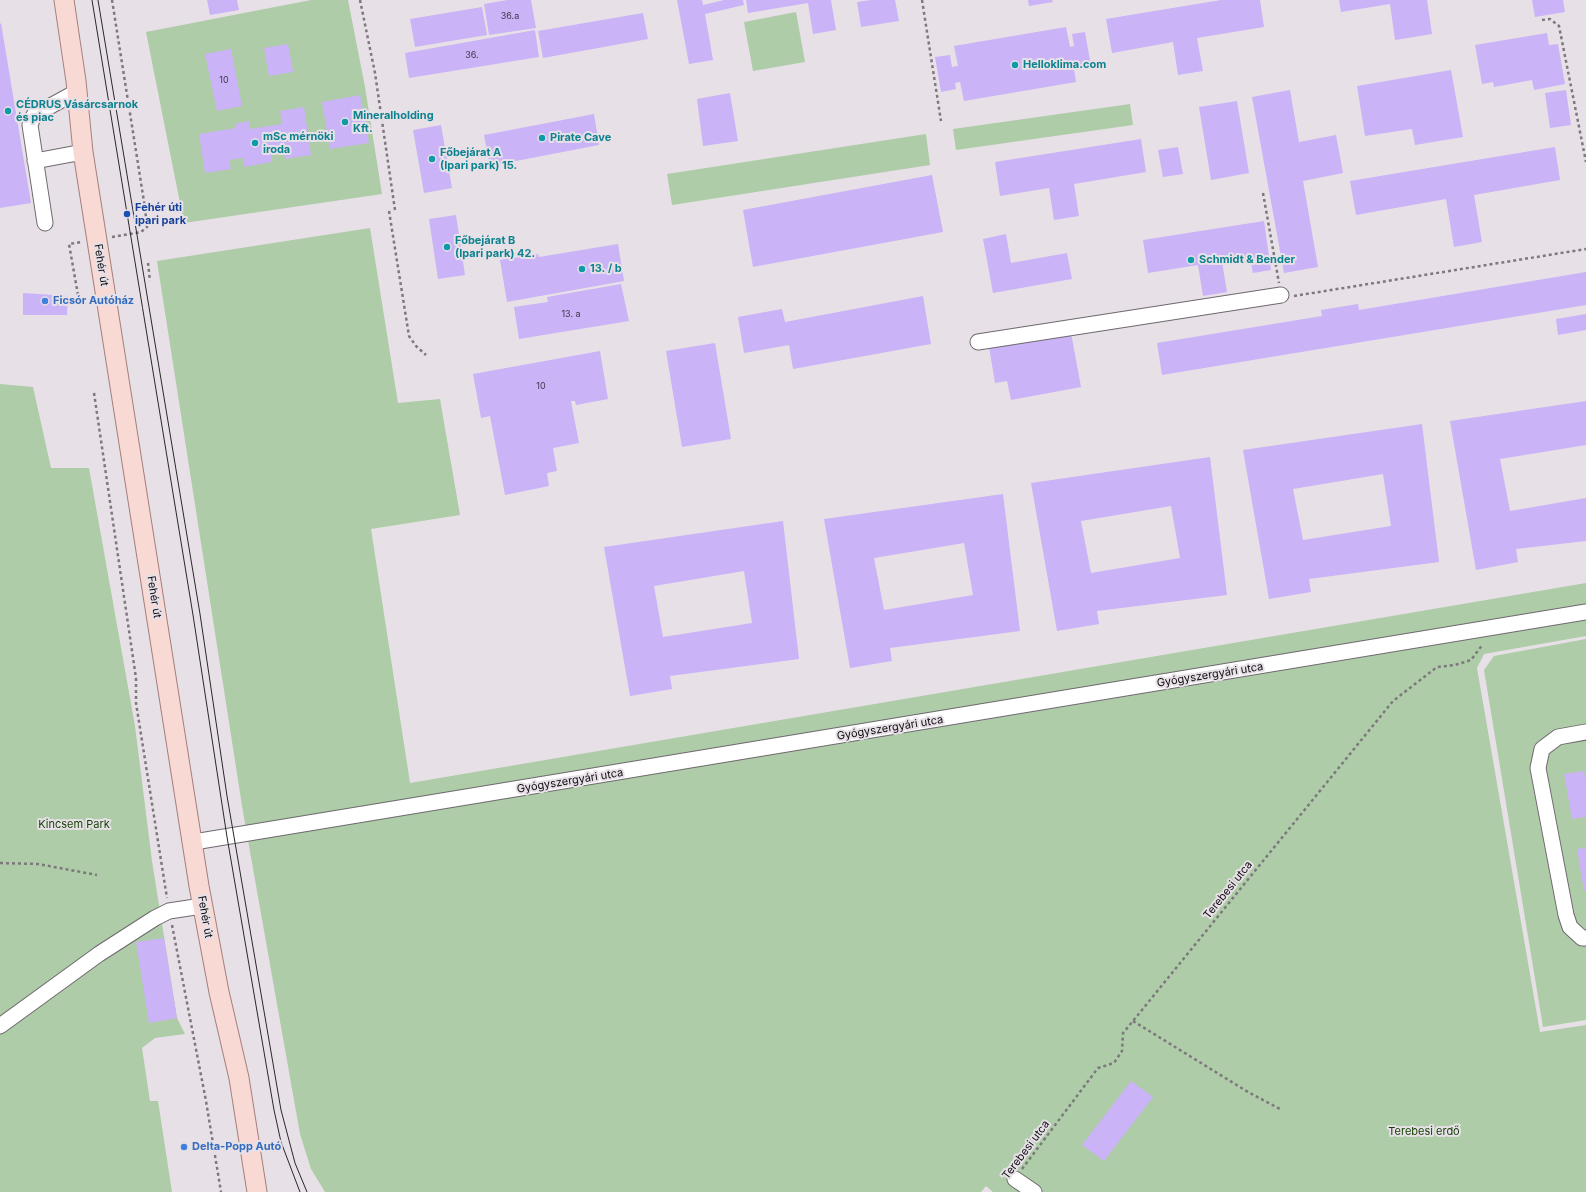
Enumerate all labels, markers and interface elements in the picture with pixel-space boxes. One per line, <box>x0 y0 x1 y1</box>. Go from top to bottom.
house number: 36.a <box>501 11 519 21</box>
house number: 36. <box>465 50 479 60</box>
place label: Helloklima.com <box>1023 58 1106 72</box>
marker: Helloklima.com <box>1010 60 1020 70</box>
house number: 10 <box>219 75 229 85</box>
place label: CÉDRUS Vásárcsarnok és piac <box>16 98 138 124</box>
marker: CÉDRUS Vásárcsarnok és piac <box>3 106 13 116</box>
place label: Mineralholding Kft. <box>353 109 434 135</box>
marker: Mineralholding Kft. <box>340 117 350 127</box>
place label: mSc mérnöki iroda <box>263 130 333 156</box>
place label: Pirate Cave <box>550 131 611 145</box>
marker: Pirate Cave <box>537 133 547 143</box>
marker: mSc mérnöki iroda <box>250 138 260 148</box>
place label: Főbejárat A (Ipari park) 15. <box>440 146 517 172</box>
marker: Főbejárat A (Ipari park) 15. <box>427 154 437 164</box>
place label: Fehér úti ipari park <box>135 201 186 227</box>
marker: Fehér úti ipari park <box>122 209 132 219</box>
place label: Főbejárat B (Ipari park) 42. <box>455 234 535 260</box>
marker: Főbejárat B (Ipari park) 42. <box>442 242 452 252</box>
street label: Fehér út <box>91 243 111 287</box>
place label: Schmidt & Bender <box>1199 253 1295 267</box>
marker: Schmidt & Bender <box>1186 255 1196 265</box>
place label: 13. / b <box>590 262 622 276</box>
marker: 13. / b <box>577 264 587 274</box>
place label: Ficsór Autóház <box>53 294 134 308</box>
marker: Ficsór Autóház <box>40 296 50 306</box>
house number: 13. a <box>561 309 581 319</box>
house number: 10 <box>536 381 546 391</box>
street label: Fehér út <box>144 575 164 619</box>
street label: Gyógyszergyári utca <box>1156 660 1264 690</box>
street label: Gyógyszergyári utca <box>836 713 944 743</box>
street label: Gyógyszergyári utca <box>516 766 624 796</box>
park label: Kincsem Park <box>38 818 110 832</box>
street label: Terebesi utca <box>1201 859 1255 921</box>
street label: Fehér út <box>195 895 215 939</box>
street label: Terebesi utca <box>1000 1118 1052 1182</box>
park label: Terebesi erdő <box>1388 1125 1460 1139</box>
place label: Delta-Popp Autó <box>192 1140 281 1154</box>
marker: Delta-Popp Autó <box>179 1142 189 1152</box>

